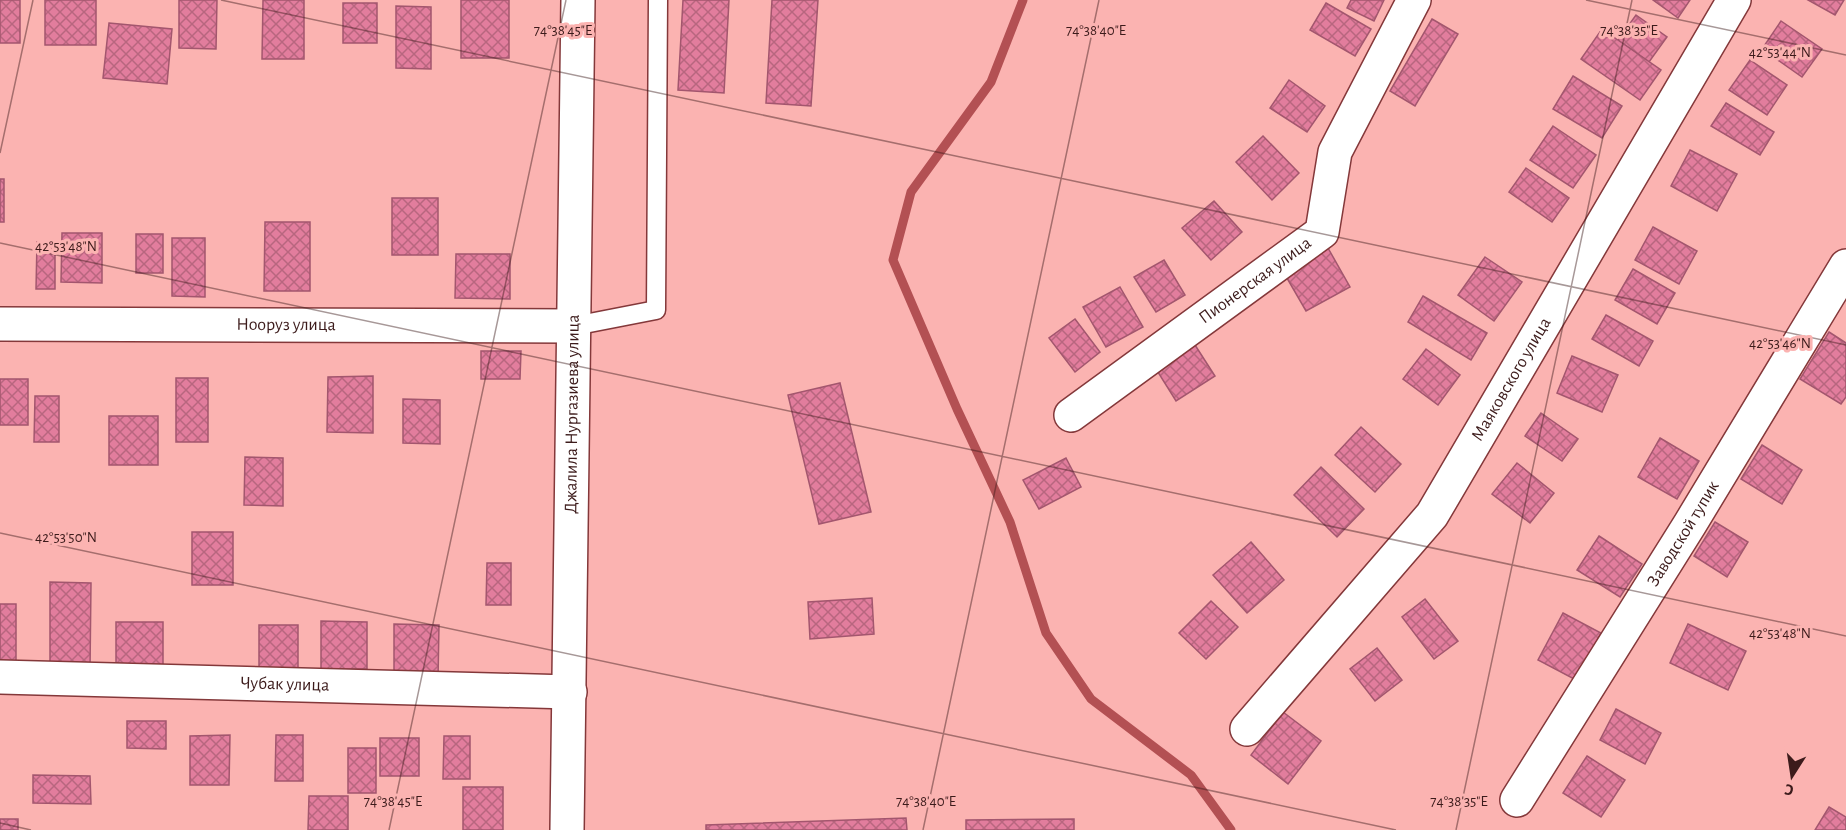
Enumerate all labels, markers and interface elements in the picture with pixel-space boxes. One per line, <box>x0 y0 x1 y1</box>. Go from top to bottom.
text: 74°38'45"E <box>534 23 592 38</box>
text: 74°38'40"E <box>1066 23 1126 38</box>
text: 74°38'35"E <box>1600 23 1658 38</box>
text: 42°53'44"N <box>1749 45 1811 60</box>
street label: Пионерская улица <box>1196 234 1315 327</box>
text: 42°53'48"N <box>35 239 97 254</box>
street label: Джалила Нургазиева улица <box>562 314 583 514</box>
street label: Маяковского улица <box>1468 315 1555 444</box>
street label: Нооруз улица <box>236 316 336 334</box>
text: 42°53'46"N <box>1749 336 1811 351</box>
street label: Заводской тупик <box>1644 477 1723 590</box>
text: 42°53'50"N <box>35 530 97 545</box>
text: 42°53'48"N <box>1749 626 1811 641</box>
street label: Чубак улица <box>240 674 330 695</box>
north arrow <box>1762 746 1822 806</box>
text: С <box>1783 781 1795 798</box>
text: 74°38'45"E <box>364 794 422 809</box>
text: 74°38'40"E <box>896 794 956 809</box>
text: 74°38'35"E <box>1430 794 1488 809</box>

